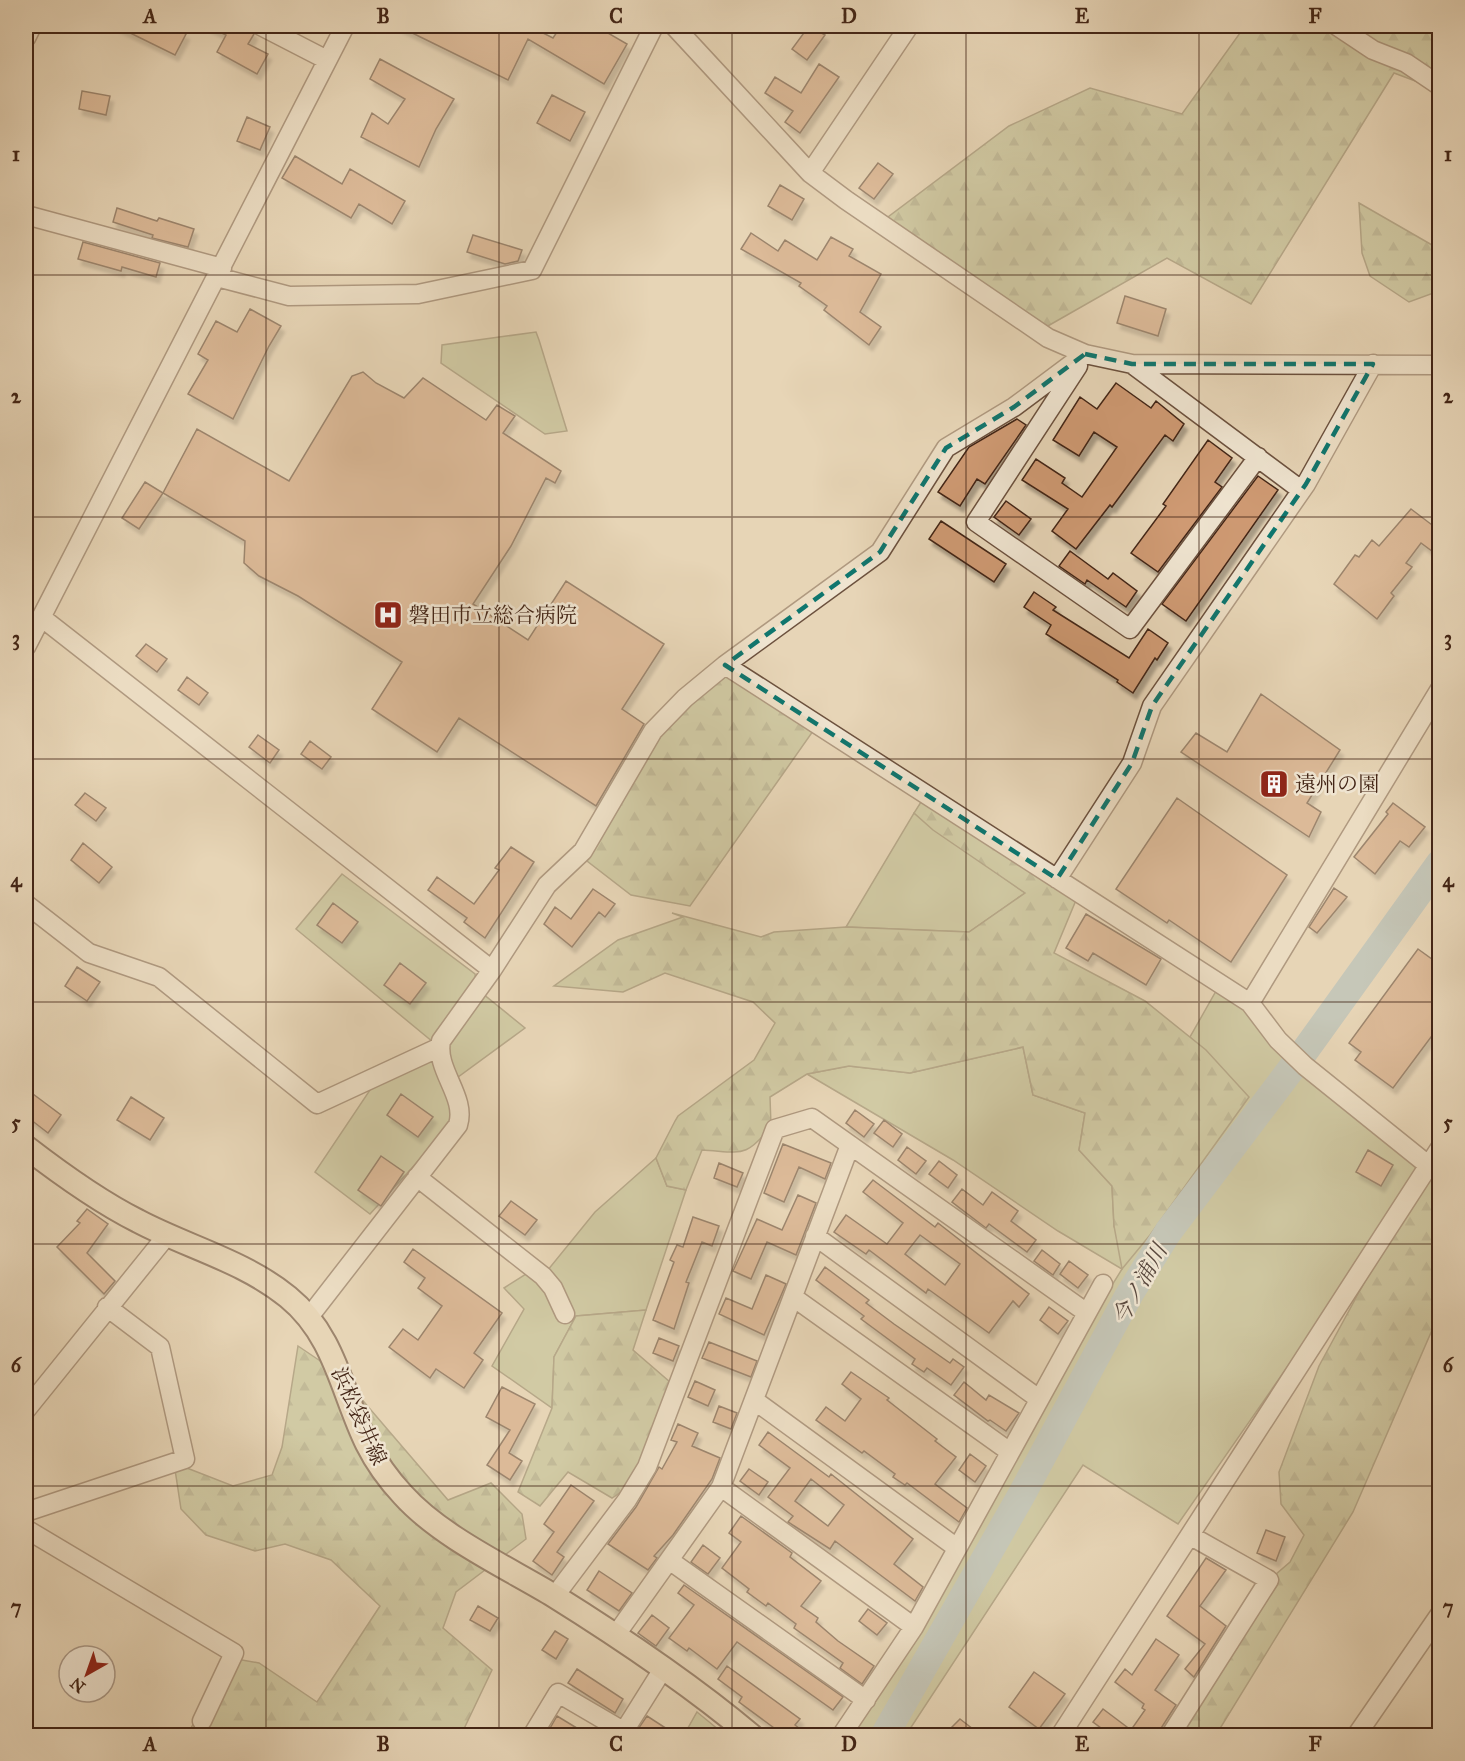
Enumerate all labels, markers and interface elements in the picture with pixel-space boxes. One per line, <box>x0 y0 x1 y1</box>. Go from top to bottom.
text: A <box>141 4 157 28</box>
text: B <box>376 4 390 28</box>
text: C <box>609 4 623 28</box>
text: D <box>841 4 857 28</box>
text: E <box>1075 4 1090 28</box>
text: F <box>1308 4 1322 28</box>
text: 1 <box>12 142 20 166</box>
text: 1 <box>1444 142 1452 166</box>
text: 2 <box>11 384 22 408</box>
text: 2 <box>1443 384 1454 408</box>
hospital icon: 磐田市立総合病院 <box>372 599 404 631</box>
place label: 磐田市立総合病院 <box>409 602 577 628</box>
text: 3 <box>12 626 20 651</box>
text: 3 <box>1444 626 1452 651</box>
building icon: 遠州の園 <box>1258 768 1290 800</box>
place label: 遠州の園 <box>1295 771 1379 797</box>
text: 4 <box>10 868 22 893</box>
text: 4 <box>1442 868 1454 893</box>
text: 5 <box>11 1110 21 1134</box>
text: 5 <box>1443 1110 1453 1134</box>
water label: 今ノ浦川 <box>1106 1237 1174 1329</box>
text: 6 <box>11 1353 23 1377</box>
text: 6 <box>1443 1353 1455 1377</box>
street label: 浜松袋井線 <box>326 1363 392 1469</box>
text: 7 <box>11 1595 22 1619</box>
text: 7 <box>1443 1595 1454 1619</box>
north arrow <box>57 1644 117 1704</box>
text: N <box>66 1673 89 1697</box>
text: A <box>141 1732 157 1756</box>
text: B <box>376 1732 390 1756</box>
text: C <box>609 1732 623 1756</box>
text: D <box>841 1732 857 1756</box>
text: E <box>1075 1732 1090 1756</box>
text: F <box>1308 1732 1322 1756</box>

